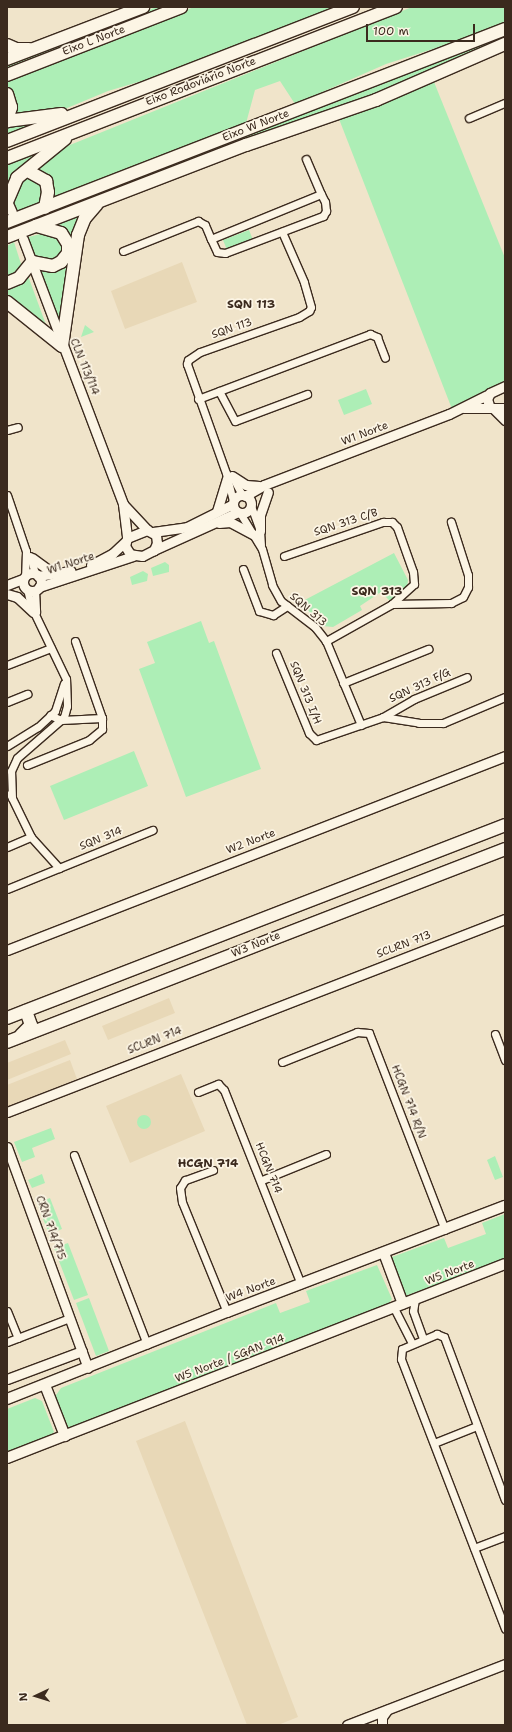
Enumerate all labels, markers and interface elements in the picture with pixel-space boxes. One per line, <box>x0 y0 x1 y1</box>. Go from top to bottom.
scale bar <box>368 16 477 42</box>
street label: Eixo L Norte <box>61 23 127 59</box>
text: 100 m <box>373 23 409 39</box>
street label: Eixo Rodoviário Norte <box>144 55 258 109</box>
street label: Eixo W Norte <box>221 107 291 145</box>
district label: SQN 113 <box>227 298 275 312</box>
street label: SQN 113 <box>210 316 254 342</box>
street label: CLN 113/114 <box>67 337 101 397</box>
street label: W1 Norte <box>340 419 390 449</box>
street label: SQN 313 C/B <box>312 506 380 540</box>
street label: W1 Norte <box>46 550 96 578</box>
district label: SQN 313 <box>352 585 402 599</box>
street label: SQN 313 <box>287 590 329 630</box>
street label: SQN 313 I/H <box>286 660 324 726</box>
street label: SQN 313 F/G <box>387 666 453 706</box>
street label: SQN 314 <box>78 824 124 854</box>
street label: W2 Norte <box>224 827 278 857</box>
street label: W3 Norte <box>229 929 283 961</box>
street label: SCLRN 713 <box>375 929 433 961</box>
street label: SCLRN 714 <box>126 1025 184 1057</box>
street label: HCGN 714 R/N <box>388 1063 428 1141</box>
street label: HCGN 714 <box>252 1140 284 1196</box>
district label: HCGN 714 <box>178 1157 238 1171</box>
street label: CRN 714/715 <box>32 1194 68 1262</box>
street label: W5 Norte <box>424 1258 476 1288</box>
street label: W4 Norte <box>224 1275 278 1305</box>
street label: W5 Norte / SGAN 914 <box>173 1332 287 1386</box>
north arrow <box>16 1676 56 1716</box>
text: N <box>16 1692 31 1702</box>

